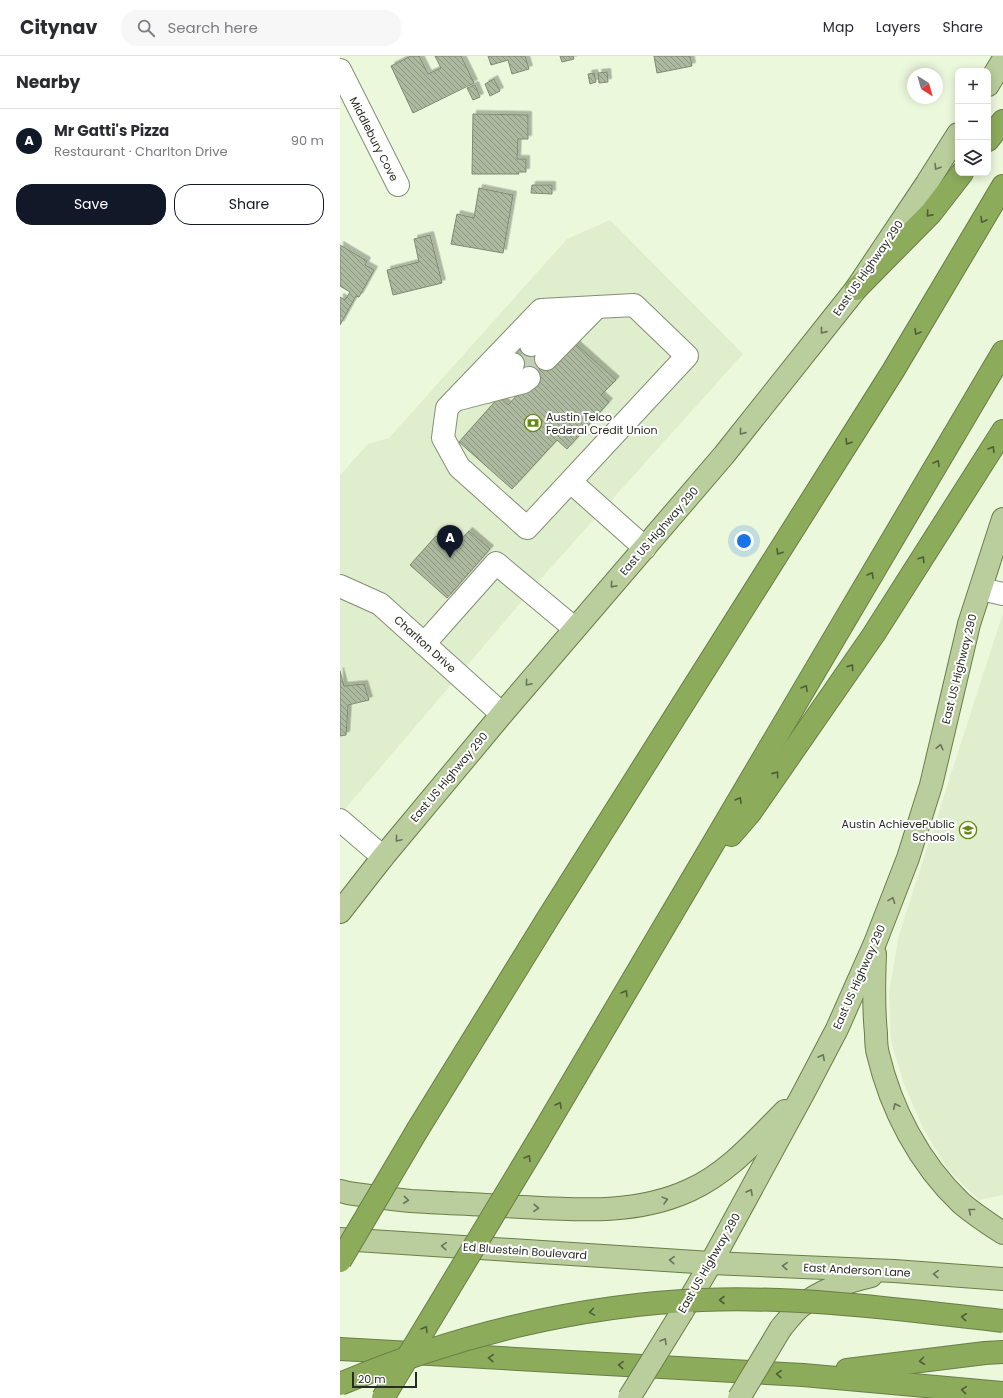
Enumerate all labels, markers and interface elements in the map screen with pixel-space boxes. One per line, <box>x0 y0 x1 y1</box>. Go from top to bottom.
search box <box>121 10 401 46</box>
text: Citynav <box>20 14 97 41</box>
icon: search <box>135 17 157 39</box>
text: Search here <box>167 17 258 38</box>
text: Map <box>823 17 854 37</box>
text: Layers <box>876 17 920 37</box>
text: Share <box>942 17 983 37</box>
north arrow <box>907 68 943 104</box>
map controls <box>955 68 991 176</box>
button: + <box>955 68 991 104</box>
text: Nearby <box>16 70 80 94</box>
street label: Middlebury Cove <box>346 94 402 184</box>
button: − <box>955 104 991 140</box>
text: Mr Gatti's Pizza <box>54 120 169 141</box>
text: A <box>24 131 34 150</box>
text: 90 m <box>291 131 324 150</box>
button: layers <box>955 140 991 176</box>
text: Restaurant · Charlton Drive <box>54 142 228 161</box>
one-way arrow <box>935 163 942 170</box>
button: Save <box>16 184 166 225</box>
button: Share <box>174 184 324 225</box>
one-way arrow <box>926 209 934 217</box>
one-way arrow <box>980 216 988 223</box>
street label: East US Highway 290 <box>829 217 907 319</box>
one-way arrow <box>821 326 828 333</box>
one-way arrow <box>914 327 921 335</box>
place label: Austin Telco Federal Credit Union <box>546 409 658 438</box>
bank icon: Austin Telco Federal Credit Union <box>523 413 543 433</box>
one-way arrow <box>740 427 747 435</box>
one-way arrow <box>845 438 853 445</box>
one-way arrow <box>987 446 995 453</box>
one-way arrow <box>933 460 940 467</box>
street label: East US Highway 290 <box>616 483 702 579</box>
pin: A <box>437 525 463 558</box>
your location <box>734 531 754 551</box>
one-way arrow <box>776 548 784 555</box>
one-way arrow <box>917 556 925 563</box>
one-way arrow <box>867 572 874 580</box>
one-way arrow <box>610 580 617 587</box>
street label: Charlton Drive <box>391 612 460 676</box>
street label: East US Highway 290 <box>938 612 980 726</box>
one-way arrow <box>846 665 853 672</box>
one-way arrow <box>525 678 532 686</box>
one-way arrow <box>801 685 808 692</box>
street label: East US Highway 290 <box>407 728 492 825</box>
one-way arrow <box>935 744 944 751</box>
one-way arrow <box>771 771 779 778</box>
one-way arrow <box>735 797 742 804</box>
place label: Austin AchievePublic Schools <box>842 816 955 845</box>
school or university icon: Austin AchievePublic Schools <box>958 820 978 840</box>
one-way arrow <box>395 834 402 841</box>
one-way arrow <box>887 897 895 904</box>
street label: East US Highway 290 <box>829 922 889 1032</box>
one-way arrow <box>621 990 628 998</box>
one-way arrow <box>818 1054 825 1061</box>
one-way arrow <box>554 1102 562 1109</box>
one-way arrow <box>893 1103 901 1111</box>
one-way arrow <box>523 1155 530 1162</box>
one-way arrow <box>745 1188 752 1196</box>
one-way arrow <box>403 1195 409 1204</box>
one-way arrow <box>661 1196 668 1205</box>
one-way arrow <box>533 1203 539 1212</box>
one-way arrow <box>968 1208 976 1215</box>
street label: East US Highway 290 <box>674 1210 744 1316</box>
street label: Ed Bluestein Boulevard <box>463 1239 587 1263</box>
one-way arrow <box>441 1242 447 1250</box>
one-way arrow <box>669 1256 675 1265</box>
street label: East Anderson Lane <box>803 1259 911 1281</box>
one-way arrow <box>782 1262 788 1270</box>
one-way arrow <box>933 1270 939 1279</box>
one-way arrow <box>719 1296 725 1304</box>
one-way arrow <box>589 1307 595 1316</box>
one-way arrow <box>961 1312 967 1321</box>
one-way arrow <box>420 1326 427 1333</box>
one-way arrow <box>659 1338 667 1345</box>
one-way arrow <box>488 1353 494 1362</box>
one-way arrow <box>919 1356 926 1365</box>
one-way arrow <box>618 1361 624 1369</box>
scale bar <box>352 1370 417 1389</box>
one-way arrow <box>776 1370 782 1378</box>
text: 20 m <box>358 1371 386 1387</box>
one-way arrow <box>961 1385 967 1394</box>

